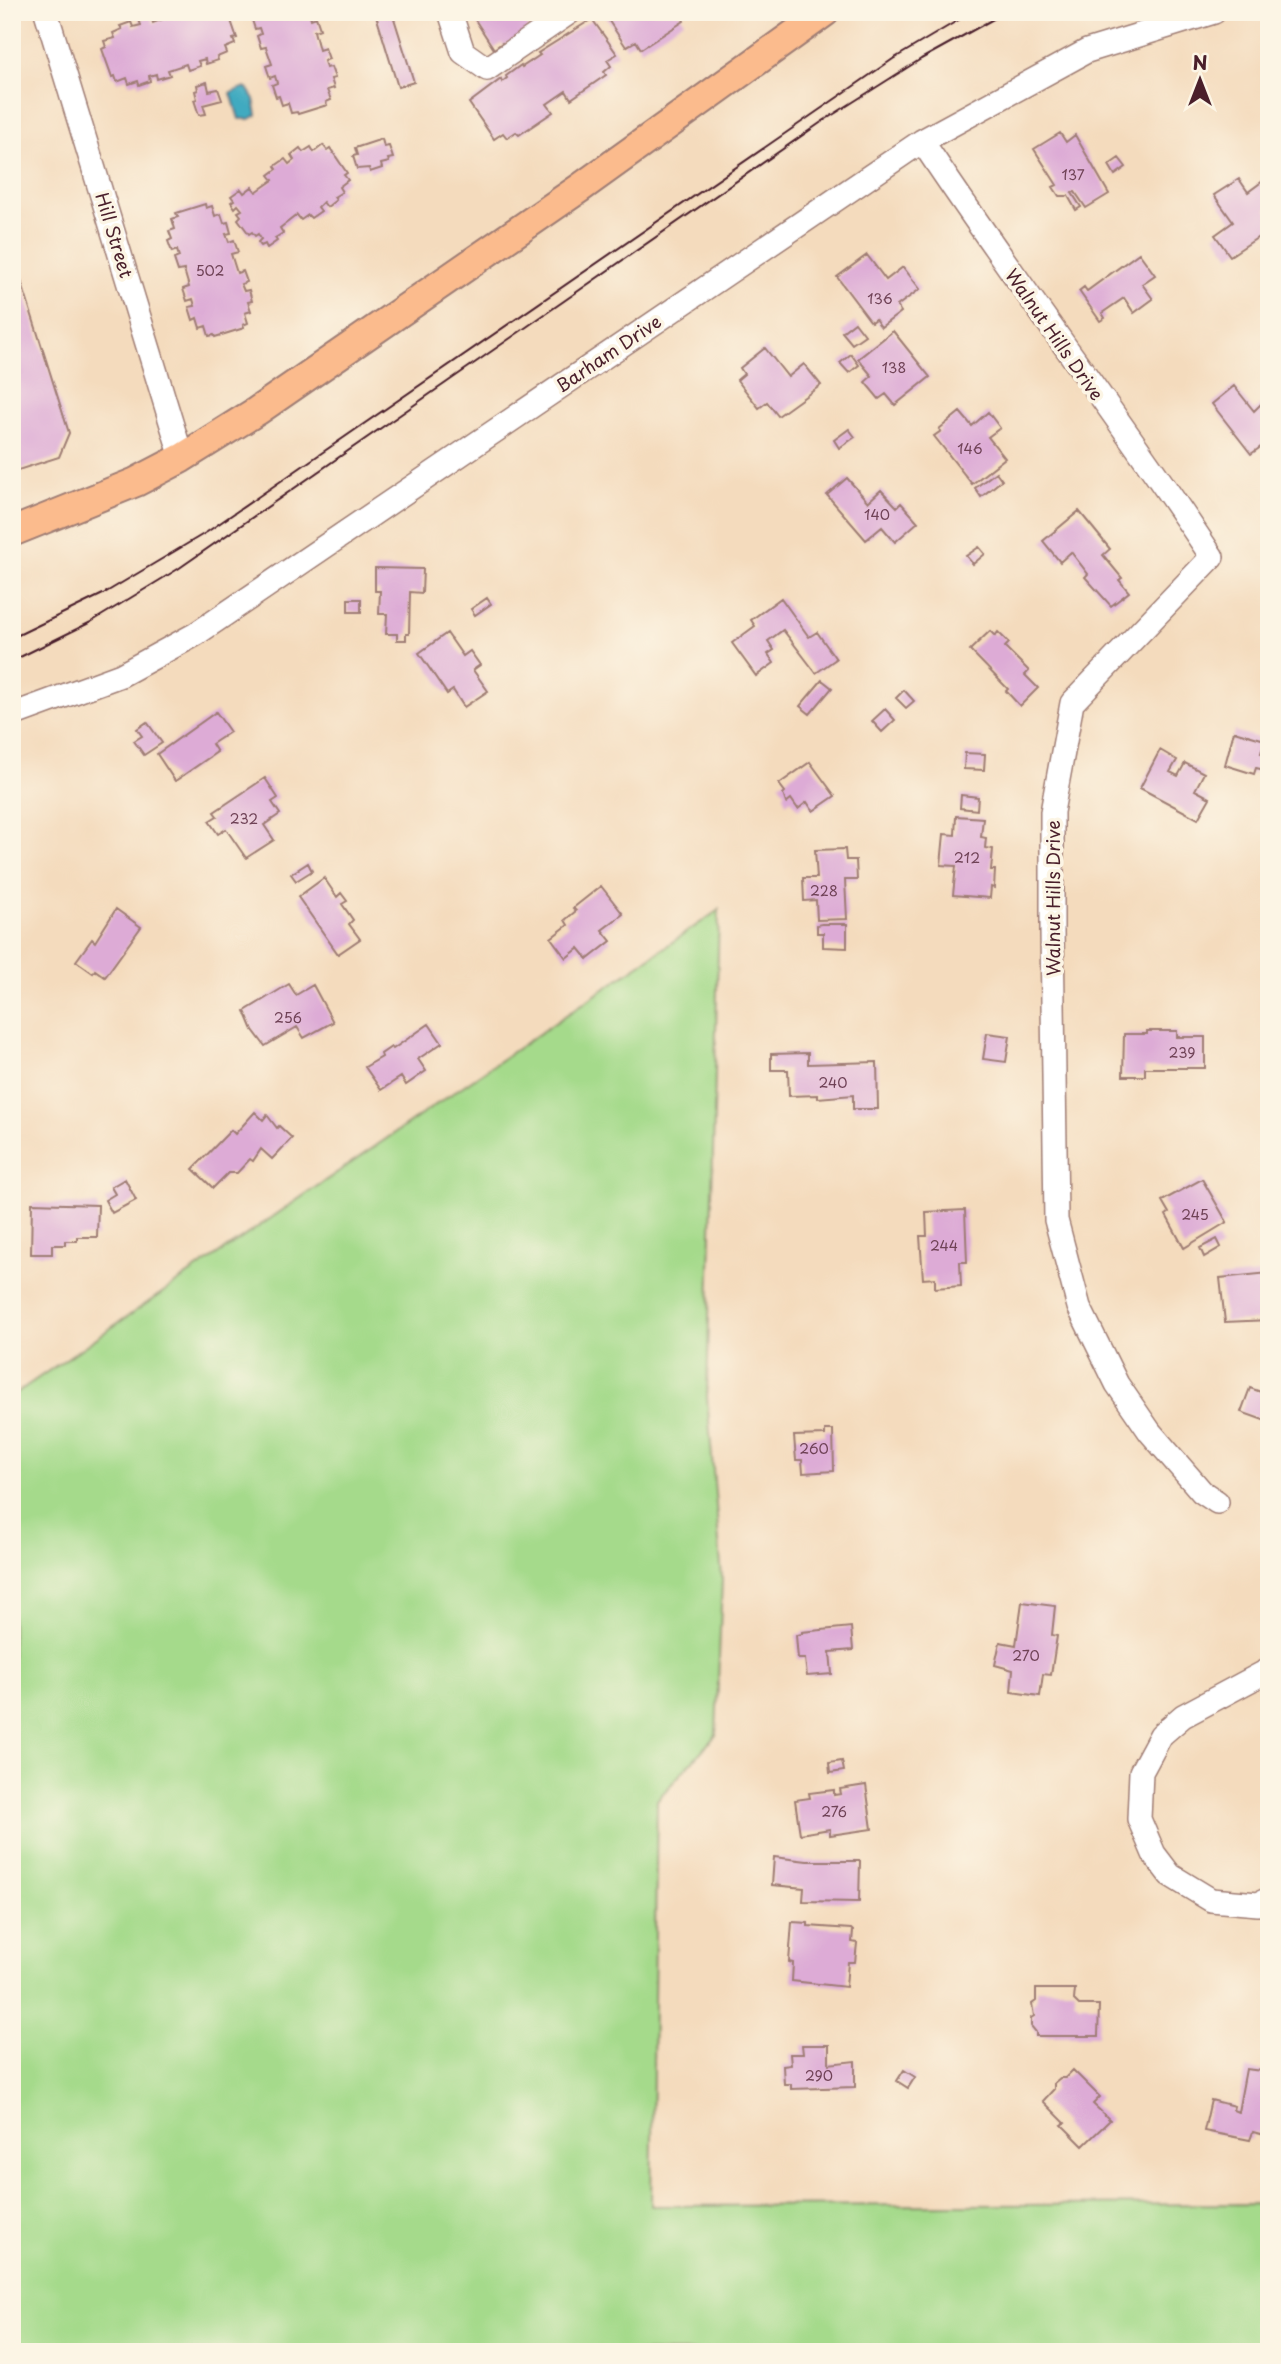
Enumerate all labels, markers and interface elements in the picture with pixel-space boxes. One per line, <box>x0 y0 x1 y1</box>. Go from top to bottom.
north arrow <box>1166 46 1236 116</box>
text: N <box>1192 48 1208 76</box>
house number: 137 <box>1061 164 1085 185</box>
street label: Hill Street <box>89 189 141 281</box>
house number: 502 <box>196 260 224 281</box>
street label: Walnut Hills Drive <box>999 262 1111 406</box>
house number: 136 <box>867 288 893 309</box>
street label: Barham Drive <box>550 308 666 398</box>
house number: 138 <box>882 357 906 378</box>
house number: 146 <box>957 438 983 459</box>
house number: 140 <box>864 504 890 525</box>
house number: 232 <box>230 808 258 829</box>
street label: Walnut Hills Drive <box>1039 820 1066 976</box>
house number: 212 <box>954 847 980 868</box>
house number: 228 <box>810 880 838 901</box>
house number: 256 <box>274 1007 302 1028</box>
house number: 239 <box>1169 1042 1195 1063</box>
house number: 240 <box>818 1072 848 1093</box>
house number: 245 <box>1181 1204 1209 1225</box>
house number: 244 <box>930 1235 958 1256</box>
house number: 260 <box>799 1438 829 1459</box>
house number: 270 <box>1012 1645 1040 1666</box>
house number: 276 <box>821 1801 847 1822</box>
house number: 290 <box>805 2065 833 2086</box>

